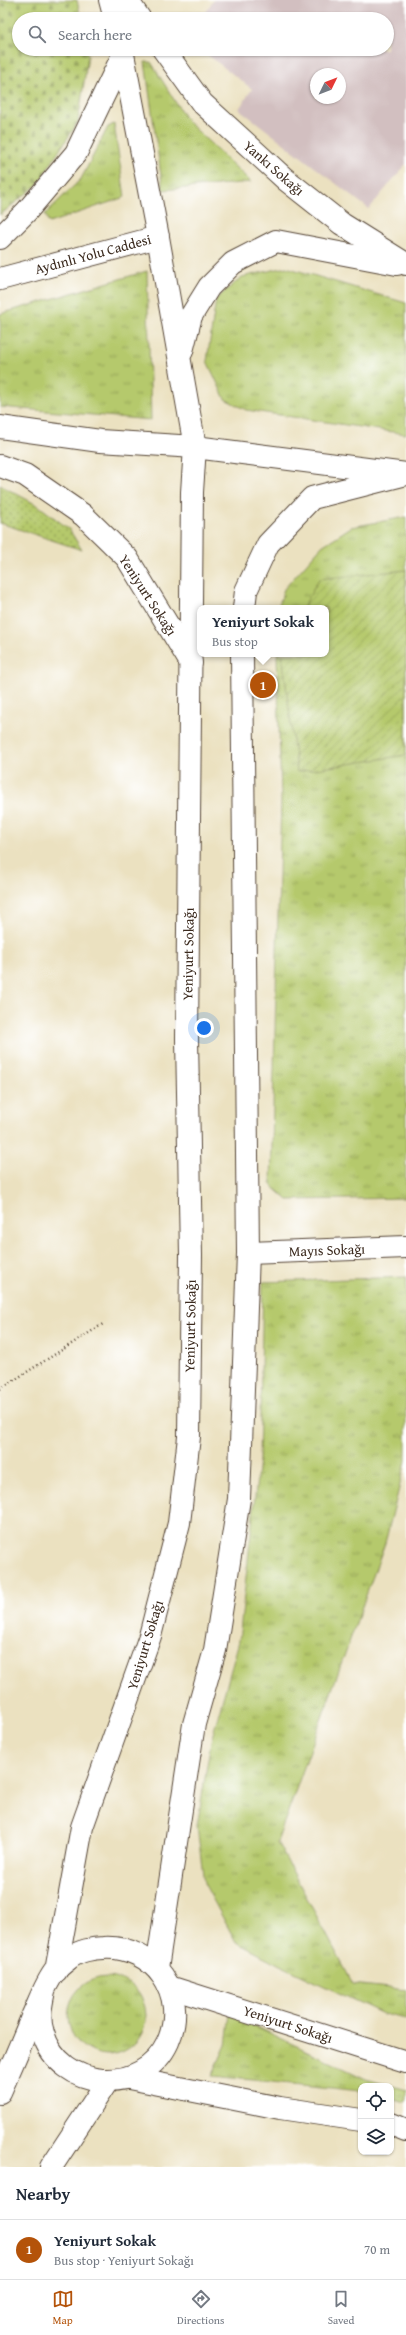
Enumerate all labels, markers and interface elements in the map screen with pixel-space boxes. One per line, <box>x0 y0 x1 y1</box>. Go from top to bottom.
search box <box>12 12 394 56</box>
icon: search <box>26 23 48 45</box>
text: Search here <box>58 24 132 45</box>
north arrow <box>310 68 346 104</box>
street label: Yankı Sokağı <box>239 136 309 200</box>
street label: Aydınlı Yolu Caddesi <box>33 229 153 279</box>
street label: Yeniyurt Sokağı <box>114 551 182 639</box>
popup <box>197 605 329 657</box>
text: Yeniyurt Sokak <box>212 611 314 632</box>
text: Bus stop <box>212 632 258 651</box>
pin: 1 <box>250 670 276 700</box>
street label: Yeniyurt Sokağı <box>177 907 199 1001</box>
your location <box>194 1018 214 1038</box>
street label: Mayıs Sokağı <box>289 1239 366 1261</box>
street label: Yeniyurt Sokağı <box>179 1279 201 1373</box>
street label: Yeniyurt Sokağı <box>122 1598 168 1692</box>
street label: Yeniyurt Sokağı <box>241 2000 335 2048</box>
map controls <box>358 2083 394 2155</box>
button: locate <box>358 2083 394 2119</box>
button: layers <box>358 2119 394 2155</box>
text: Nearby <box>16 2181 70 2206</box>
text: Yeniyurt Sokak <box>54 2230 156 2251</box>
text: 1 <box>26 2240 32 2259</box>
text: 70 m <box>364 2240 390 2259</box>
text: Bus stop · Yeniyurt Sokağı <box>54 2251 194 2270</box>
tab: Map <box>52 2288 74 2328</box>
tab: Directions <box>177 2288 224 2328</box>
tab: Saved <box>328 2288 354 2328</box>

